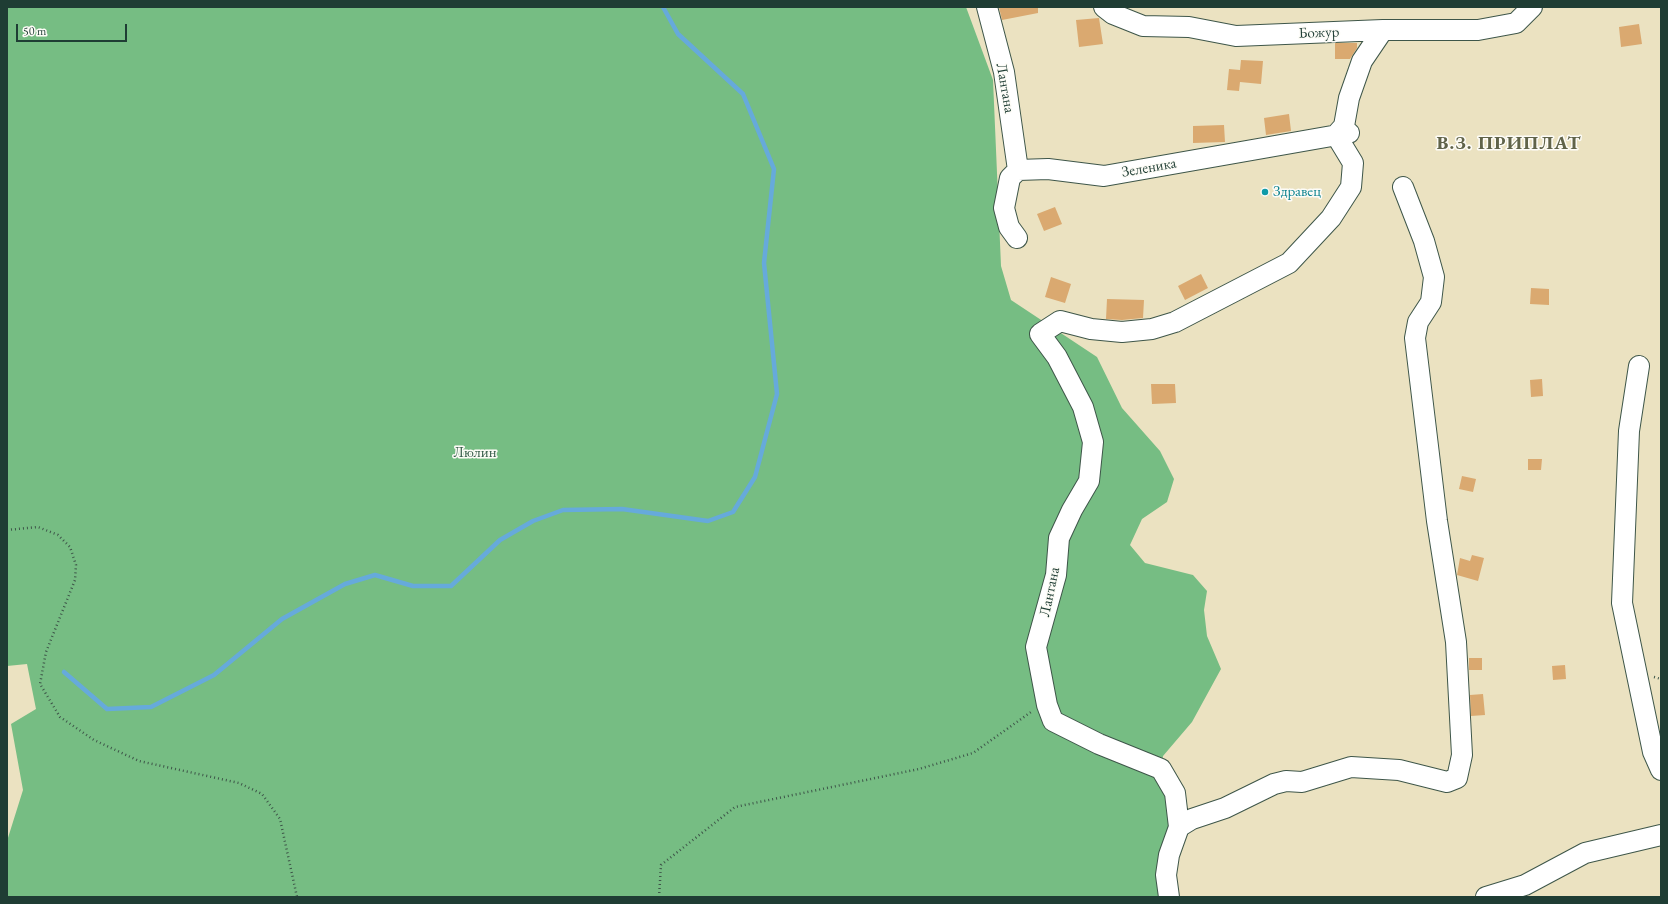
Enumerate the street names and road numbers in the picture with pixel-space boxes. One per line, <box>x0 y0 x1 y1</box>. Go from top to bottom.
street label: Божур <box>1298 23 1340 43</box>
street label: Лантана <box>992 62 1018 114</box>
street label: Зеленика <box>1120 154 1178 182</box>
street label: Лантана <box>1036 565 1064 619</box>

